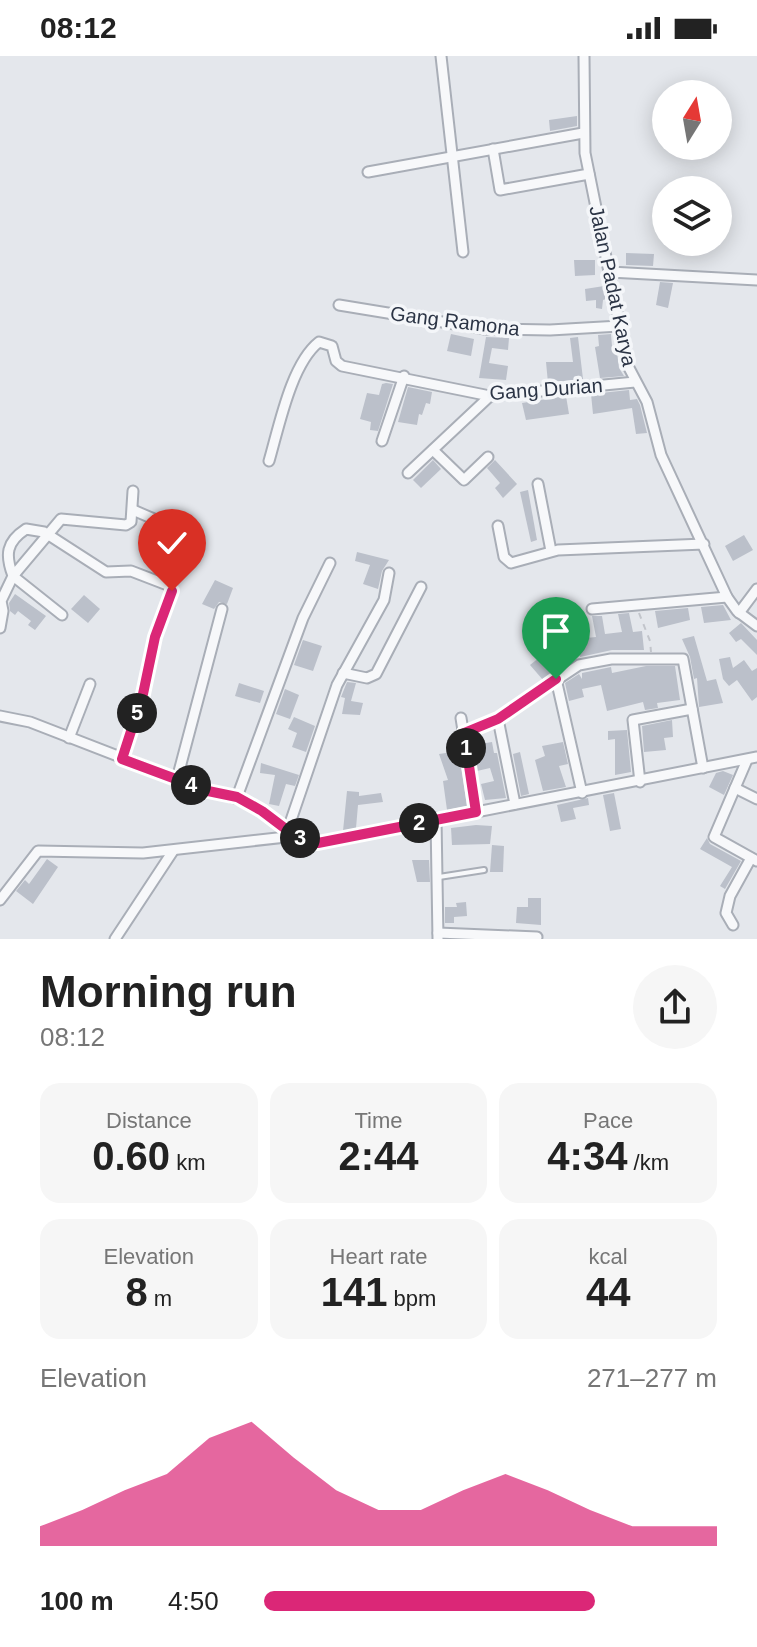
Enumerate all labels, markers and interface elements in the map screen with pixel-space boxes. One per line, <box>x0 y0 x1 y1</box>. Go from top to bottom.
text: 08:12 <box>40 11 117 44</box>
north arrow <box>652 80 732 160</box>
map controls <box>652 80 732 256</box>
button: layers <box>652 176 732 256</box>
street label: Jalan Padat Karya <box>585 204 641 369</box>
street label: Gang Ramona <box>389 302 522 340</box>
street label: Gang Durian <box>489 374 603 404</box>
pin <box>138 509 206 591</box>
icon: check <box>150 521 194 565</box>
pin <box>522 597 590 679</box>
icon: arrive <box>534 609 578 653</box>
pin: 5 <box>117 693 157 733</box>
text: 5 <box>131 700 143 725</box>
pin: 1 <box>446 728 486 768</box>
text: 1 <box>460 735 472 760</box>
pin: 4 <box>171 765 211 805</box>
text: 4 <box>185 772 197 797</box>
pin: 2 <box>399 803 439 843</box>
text: 2 <box>413 810 425 835</box>
pin: 3 <box>280 818 320 858</box>
text: 3 <box>294 825 306 850</box>
button: share <box>633 965 717 1049</box>
text: Morning run <box>40 967 297 1016</box>
text: 08:12 <box>40 1022 105 1052</box>
text: Distance <box>106 1108 192 1133</box>
text: Time <box>354 1108 403 1133</box>
text: Pace <box>583 1108 633 1133</box>
text: 0.60 <box>92 1134 170 1178</box>
text: 2:44 <box>338 1134 419 1178</box>
text: 4:34 <box>547 1134 627 1178</box>
text: km <box>170 1150 205 1175</box>
text: /km <box>627 1150 669 1175</box>
text: Elevation <box>104 1244 194 1269</box>
text: Heart rate <box>330 1244 427 1269</box>
text: kcal <box>589 1244 628 1269</box>
text: 8 <box>125 1270 148 1314</box>
text: 141 <box>321 1270 387 1314</box>
text: 44 <box>586 1270 630 1314</box>
text: m <box>148 1286 172 1311</box>
text: bpm <box>387 1286 436 1311</box>
text: Elevation <box>40 1363 147 1393</box>
text: 271–277 m <box>587 1363 717 1393</box>
text: 100 m <box>40 1586 114 1616</box>
text: 4:50 <box>168 1586 219 1616</box>

